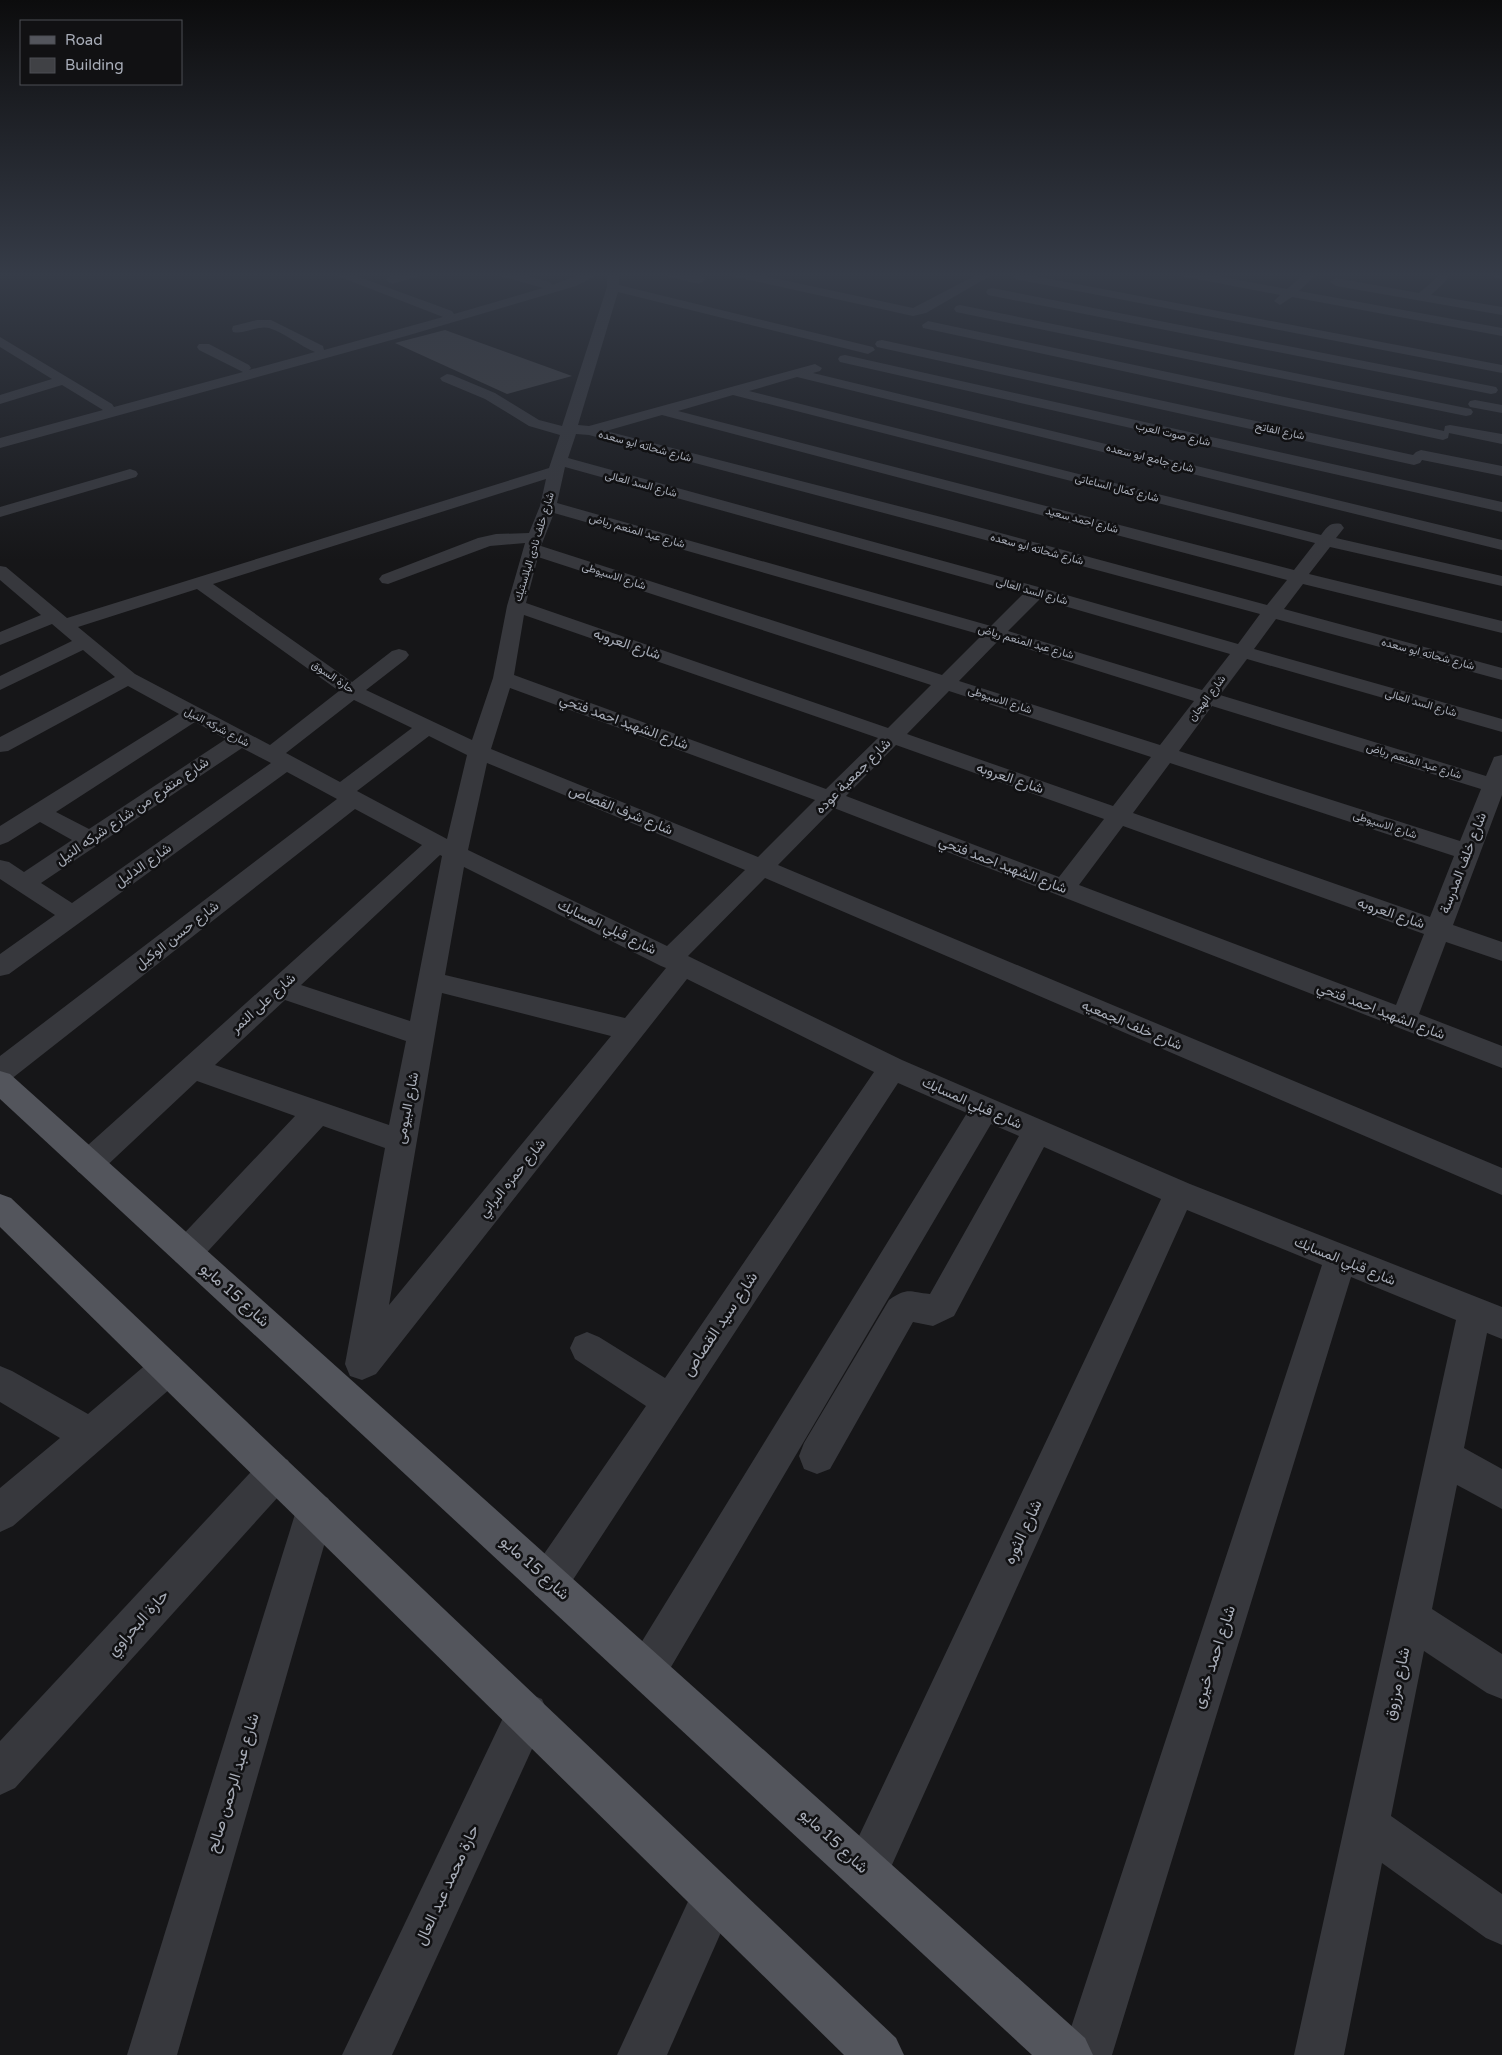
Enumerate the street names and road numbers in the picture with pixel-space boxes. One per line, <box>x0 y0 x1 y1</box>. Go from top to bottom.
street label: شارع صوت العرب <box>1134 419 1212 450</box>
street label: شارع الفاتح <box>1254 419 1306 444</box>
street label: شارع شحاته ابو سعده <box>597 427 693 466</box>
street label: شارع جامع ابو سعده <box>1104 441 1196 476</box>
street label: شارع السد العالى <box>603 468 679 501</box>
street label: شارع كمال الساعاتى <box>1073 471 1161 506</box>
street label: شارع خلف نادى البلاستيك <box>511 490 558 604</box>
street label: شارع احمد سعيد <box>1044 504 1120 537</box>
street label: شارع عبد المنعم رياض <box>587 511 687 552</box>
street label: شارع شحاته ابو سعده <box>989 530 1085 569</box>
street label: شارع الاسيوطى <box>580 560 648 593</box>
street label: شارع السد العالى <box>994 575 1070 608</box>
street label: شارع عبد المنعم رياض <box>976 622 1076 663</box>
street label: شارع العروبه <box>591 625 663 665</box>
street label: شارع شحاته ابو سعده <box>1380 635 1476 674</box>
street label: حارة السوق <box>309 658 357 696</box>
street label: شارع الهجان <box>1186 672 1229 724</box>
street label: شارع الاسيوطى <box>966 684 1034 717</box>
street label: شارع السد العالى <box>1383 687 1459 720</box>
street label: شارع الشهيد احمد فتحي <box>556 691 691 756</box>
street label: شارع شركه النيل <box>182 704 252 751</box>
street label: شارع جمعية عوده <box>812 735 896 819</box>
street label: شارع عبد المنعم رياض <box>1365 740 1463 783</box>
street label: شارع متفرع من شارع شركه النيل <box>52 753 213 870</box>
street label: شارع العروبه <box>974 759 1046 799</box>
street label: شارع شرف القصاص <box>566 781 675 840</box>
street label: شارع الاسيوطى <box>1351 809 1419 842</box>
street label: شارع خلف المدرسة <box>1436 810 1492 917</box>
street label: شارع الشهيد احمد فتحي <box>935 833 1069 900</box>
street label: شارع الدليل <box>111 839 176 892</box>
street label: شارع العروبه <box>1355 894 1427 934</box>
street label: شارع قبلي المسابك <box>553 896 659 961</box>
street label: شارع حسن الوكيل <box>132 897 223 974</box>
street label: شارع على النمر <box>226 969 300 1039</box>
street label: شارع الشهيد احمد فتحي <box>1313 979 1447 1046</box>
street label: شارع خلف الجمعيه <box>1078 996 1185 1056</box>
street label: شارع البيومى <box>392 1071 424 1146</box>
street label: شارع قبلي المسابك <box>918 1073 1025 1135</box>
street label: شارع حمزه البراني <box>475 1135 551 1223</box>
street label: شارع قبلي المسابك <box>1291 1233 1398 1292</box>
street label: شارع 15 مايو <box>196 1259 274 1332</box>
street label: شارع سيد القصاص <box>678 1268 763 1381</box>
street label: شارع الثوره <box>999 1496 1048 1568</box>
street label: شارع 15 مايو <box>496 1532 574 1605</box>
street label: حارة البحراوي <box>103 1585 176 1662</box>
street label: شارع احمد خيرى <box>1188 1603 1241 1711</box>
street label: شارع مرزوق <box>1379 1646 1415 1723</box>
street label: شارع عبد الرحمن صالح <box>202 1711 265 1856</box>
street label: شارع 15 مايو <box>795 1804 872 1878</box>
street label: حارة محمد عبد العال <box>410 1821 484 1948</box>

